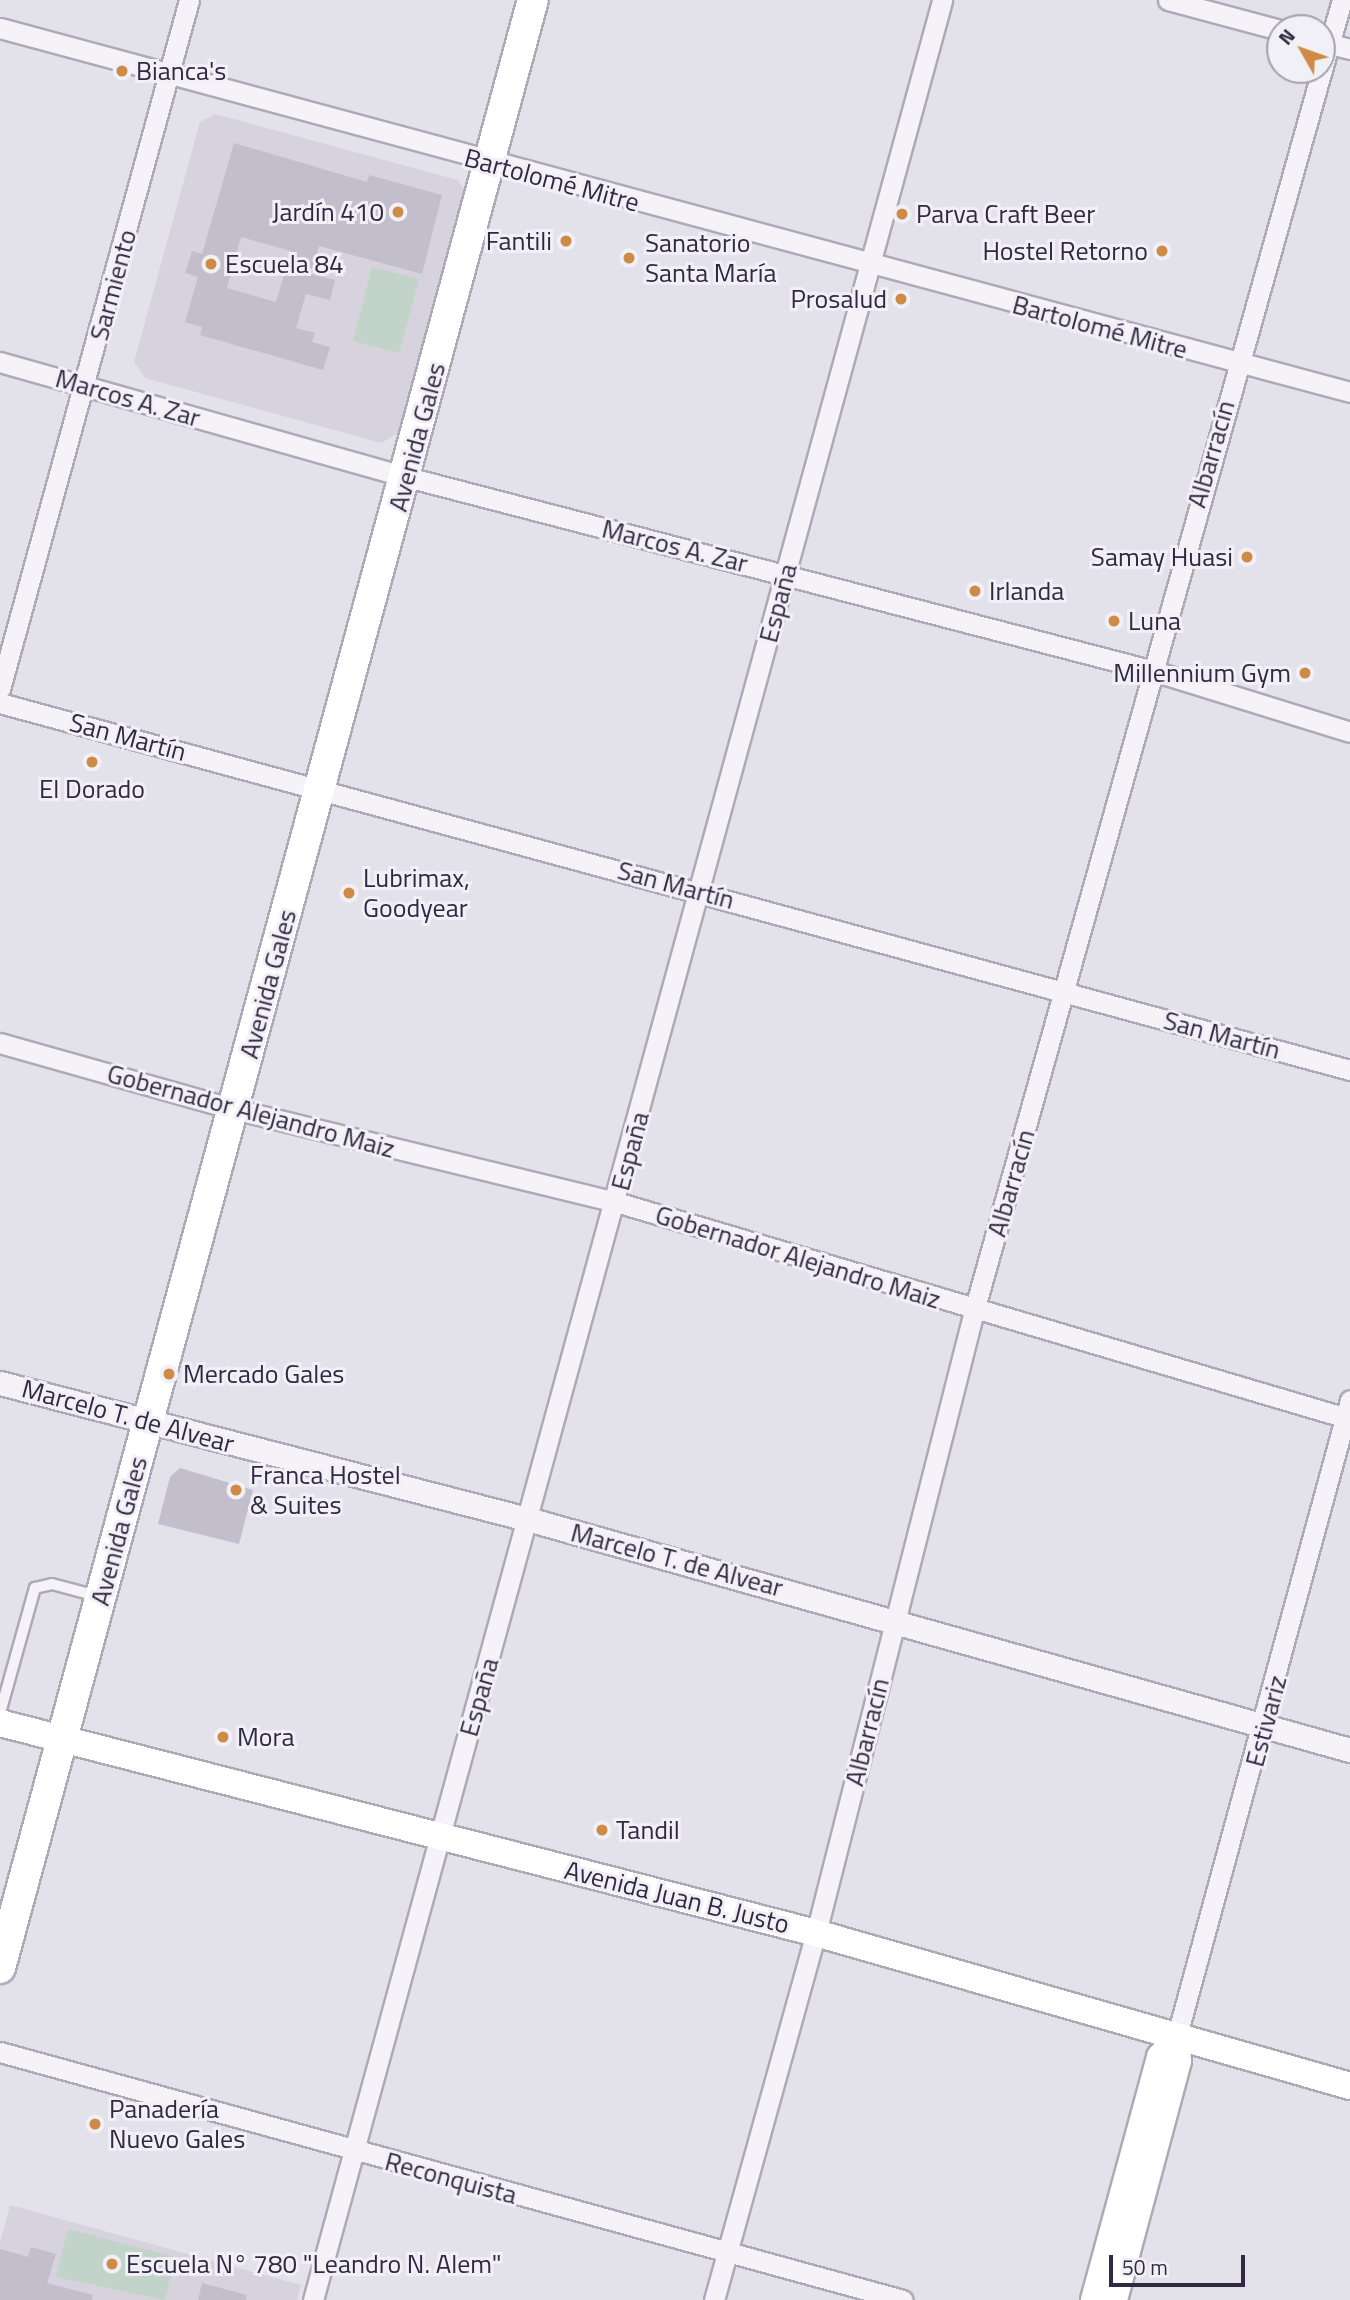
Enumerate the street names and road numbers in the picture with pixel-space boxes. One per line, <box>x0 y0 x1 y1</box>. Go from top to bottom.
street label: Bartolomé Mitre <box>461 142 643 218</box>
street label: Sarmiento <box>83 226 143 344</box>
street label: Bartolomé Mitre <box>1009 289 1191 365</box>
street label: Avenida Gales <box>382 359 452 515</box>
street label: Marcos A. Zar <box>52 362 204 434</box>
street label: Albarracín <box>1181 397 1241 511</box>
street label: Marcos A. Zar <box>599 513 751 579</box>
street label: España <box>753 560 803 646</box>
street label: San Martín <box>66 706 190 768</box>
street label: San Martín <box>614 854 738 916</box>
street label: Avenida Gales <box>233 906 303 1062</box>
street label: San Martín <box>1160 1004 1284 1066</box>
street label: Gobernador Alejandro Maiz <box>104 1058 398 1164</box>
street label: España <box>605 1108 655 1194</box>
street label: Albarracín <box>981 1126 1041 1240</box>
street label: Gobernador Alejandro Maiz <box>652 1199 944 1315</box>
street label: Marcelo T. de Alvear <box>19 1373 237 1459</box>
street label: Avenida Gales <box>84 1453 154 1609</box>
street label: Marcelo T. de Alvear <box>568 1517 786 1603</box>
street label: España <box>453 1654 505 1740</box>
street label: Estivariz <box>1239 1672 1293 1770</box>
street label: Albarracín <box>839 1675 895 1789</box>
street label: Avenida Juan B. Justo <box>562 1854 792 1940</box>
street label: Reconquista <box>382 2145 520 2211</box>

